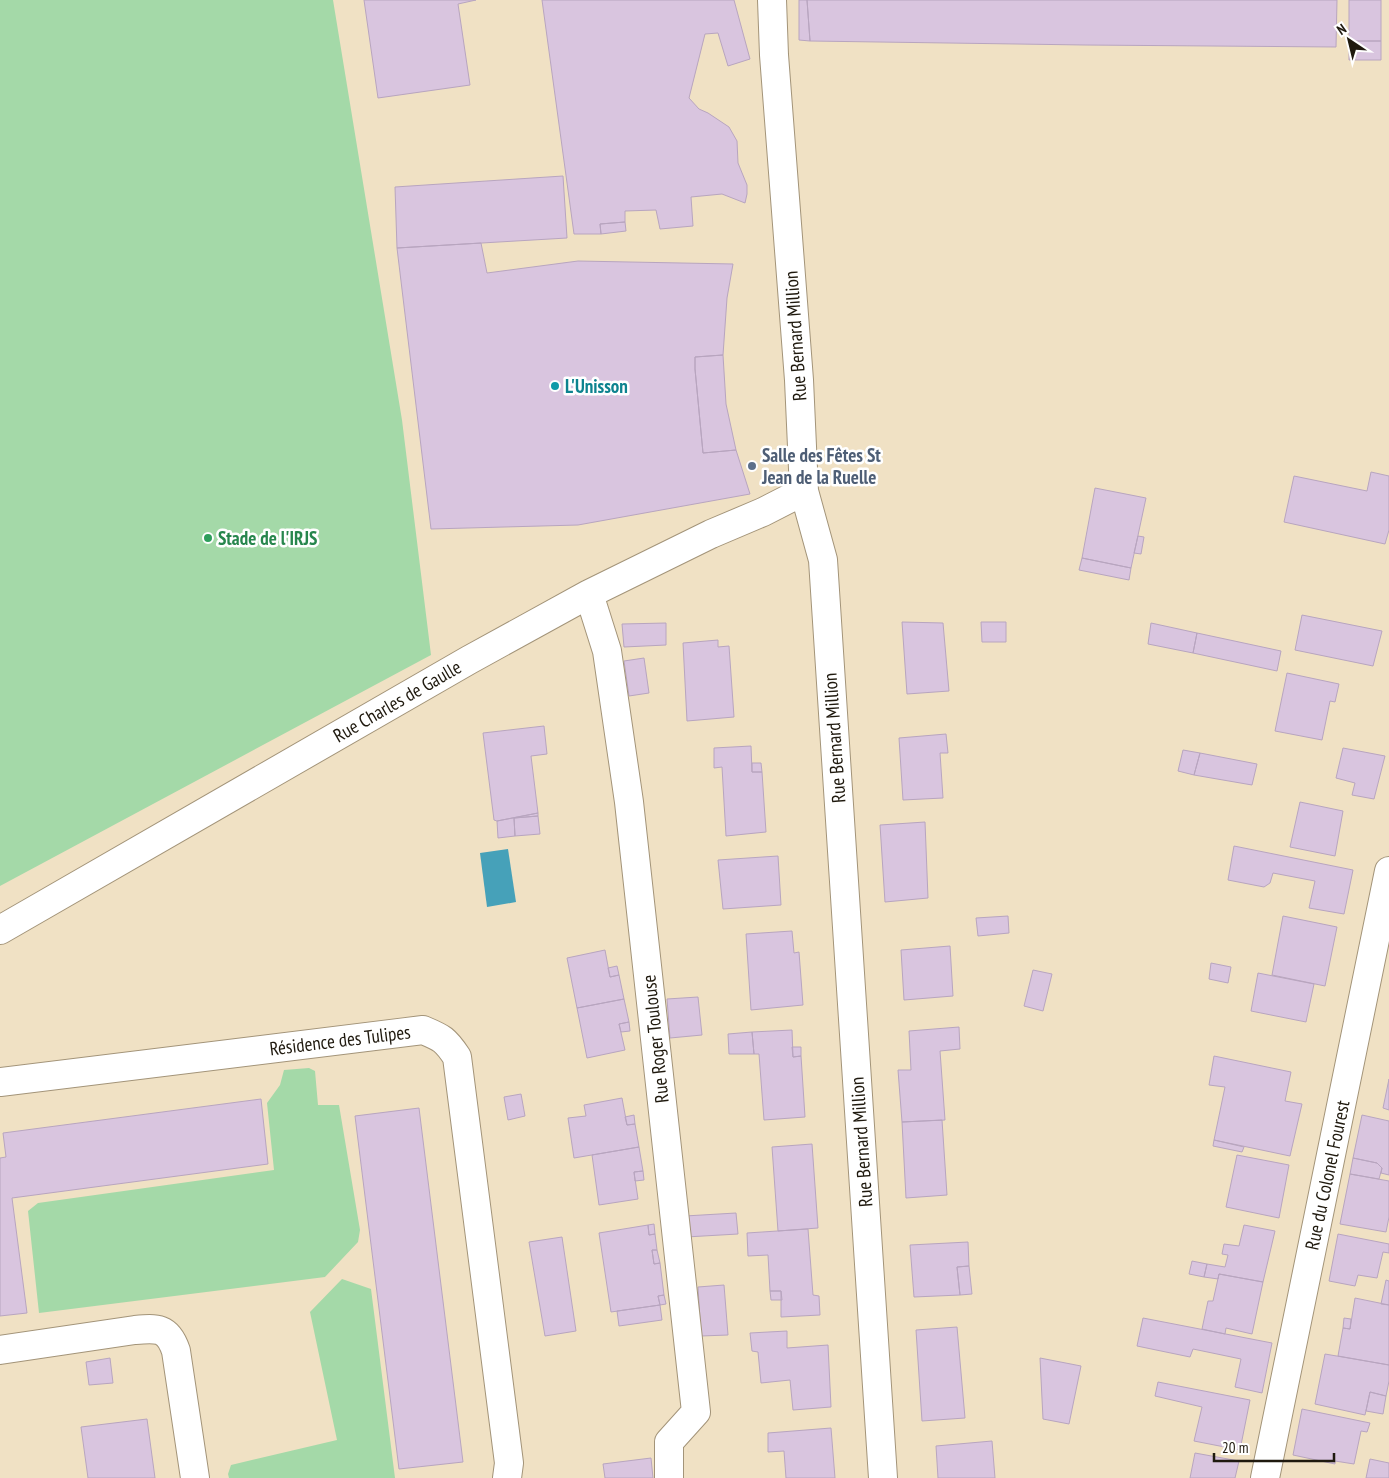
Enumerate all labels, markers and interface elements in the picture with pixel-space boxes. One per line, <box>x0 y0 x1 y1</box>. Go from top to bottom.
north arrow <box>1324 15 1374 65</box>
text: N <box>1333 20 1350 39</box>
street label: Rue Bernard Million <box>778 270 812 402</box>
place label: L'Unisson <box>565 374 628 398</box>
marker: L'Unisson <box>549 380 561 392</box>
place label: Salle des Fêtes St Jean de la Ruelle <box>761 443 881 489</box>
marker: Salle des Fêtes St Jean de la Ruelle <box>746 460 758 472</box>
place label: Stade de l'IRJS <box>218 526 317 550</box>
marker: Stade de l'IRJS <box>202 532 214 544</box>
street label: Rue Charles de Gaulle <box>329 655 465 747</box>
street label: Rue Bernard Million <box>817 672 851 804</box>
street label: Rue Roger Toulouse <box>636 974 674 1104</box>
street label: Résidence des Tulipes <box>268 1019 412 1061</box>
street label: Rue Bernard Million <box>844 1076 878 1208</box>
street label: Rue du Colonel Fourest <box>1299 1097 1355 1252</box>
scale bar <box>1214 1430 1334 1462</box>
text: 20 m <box>1222 1438 1248 1457</box>

